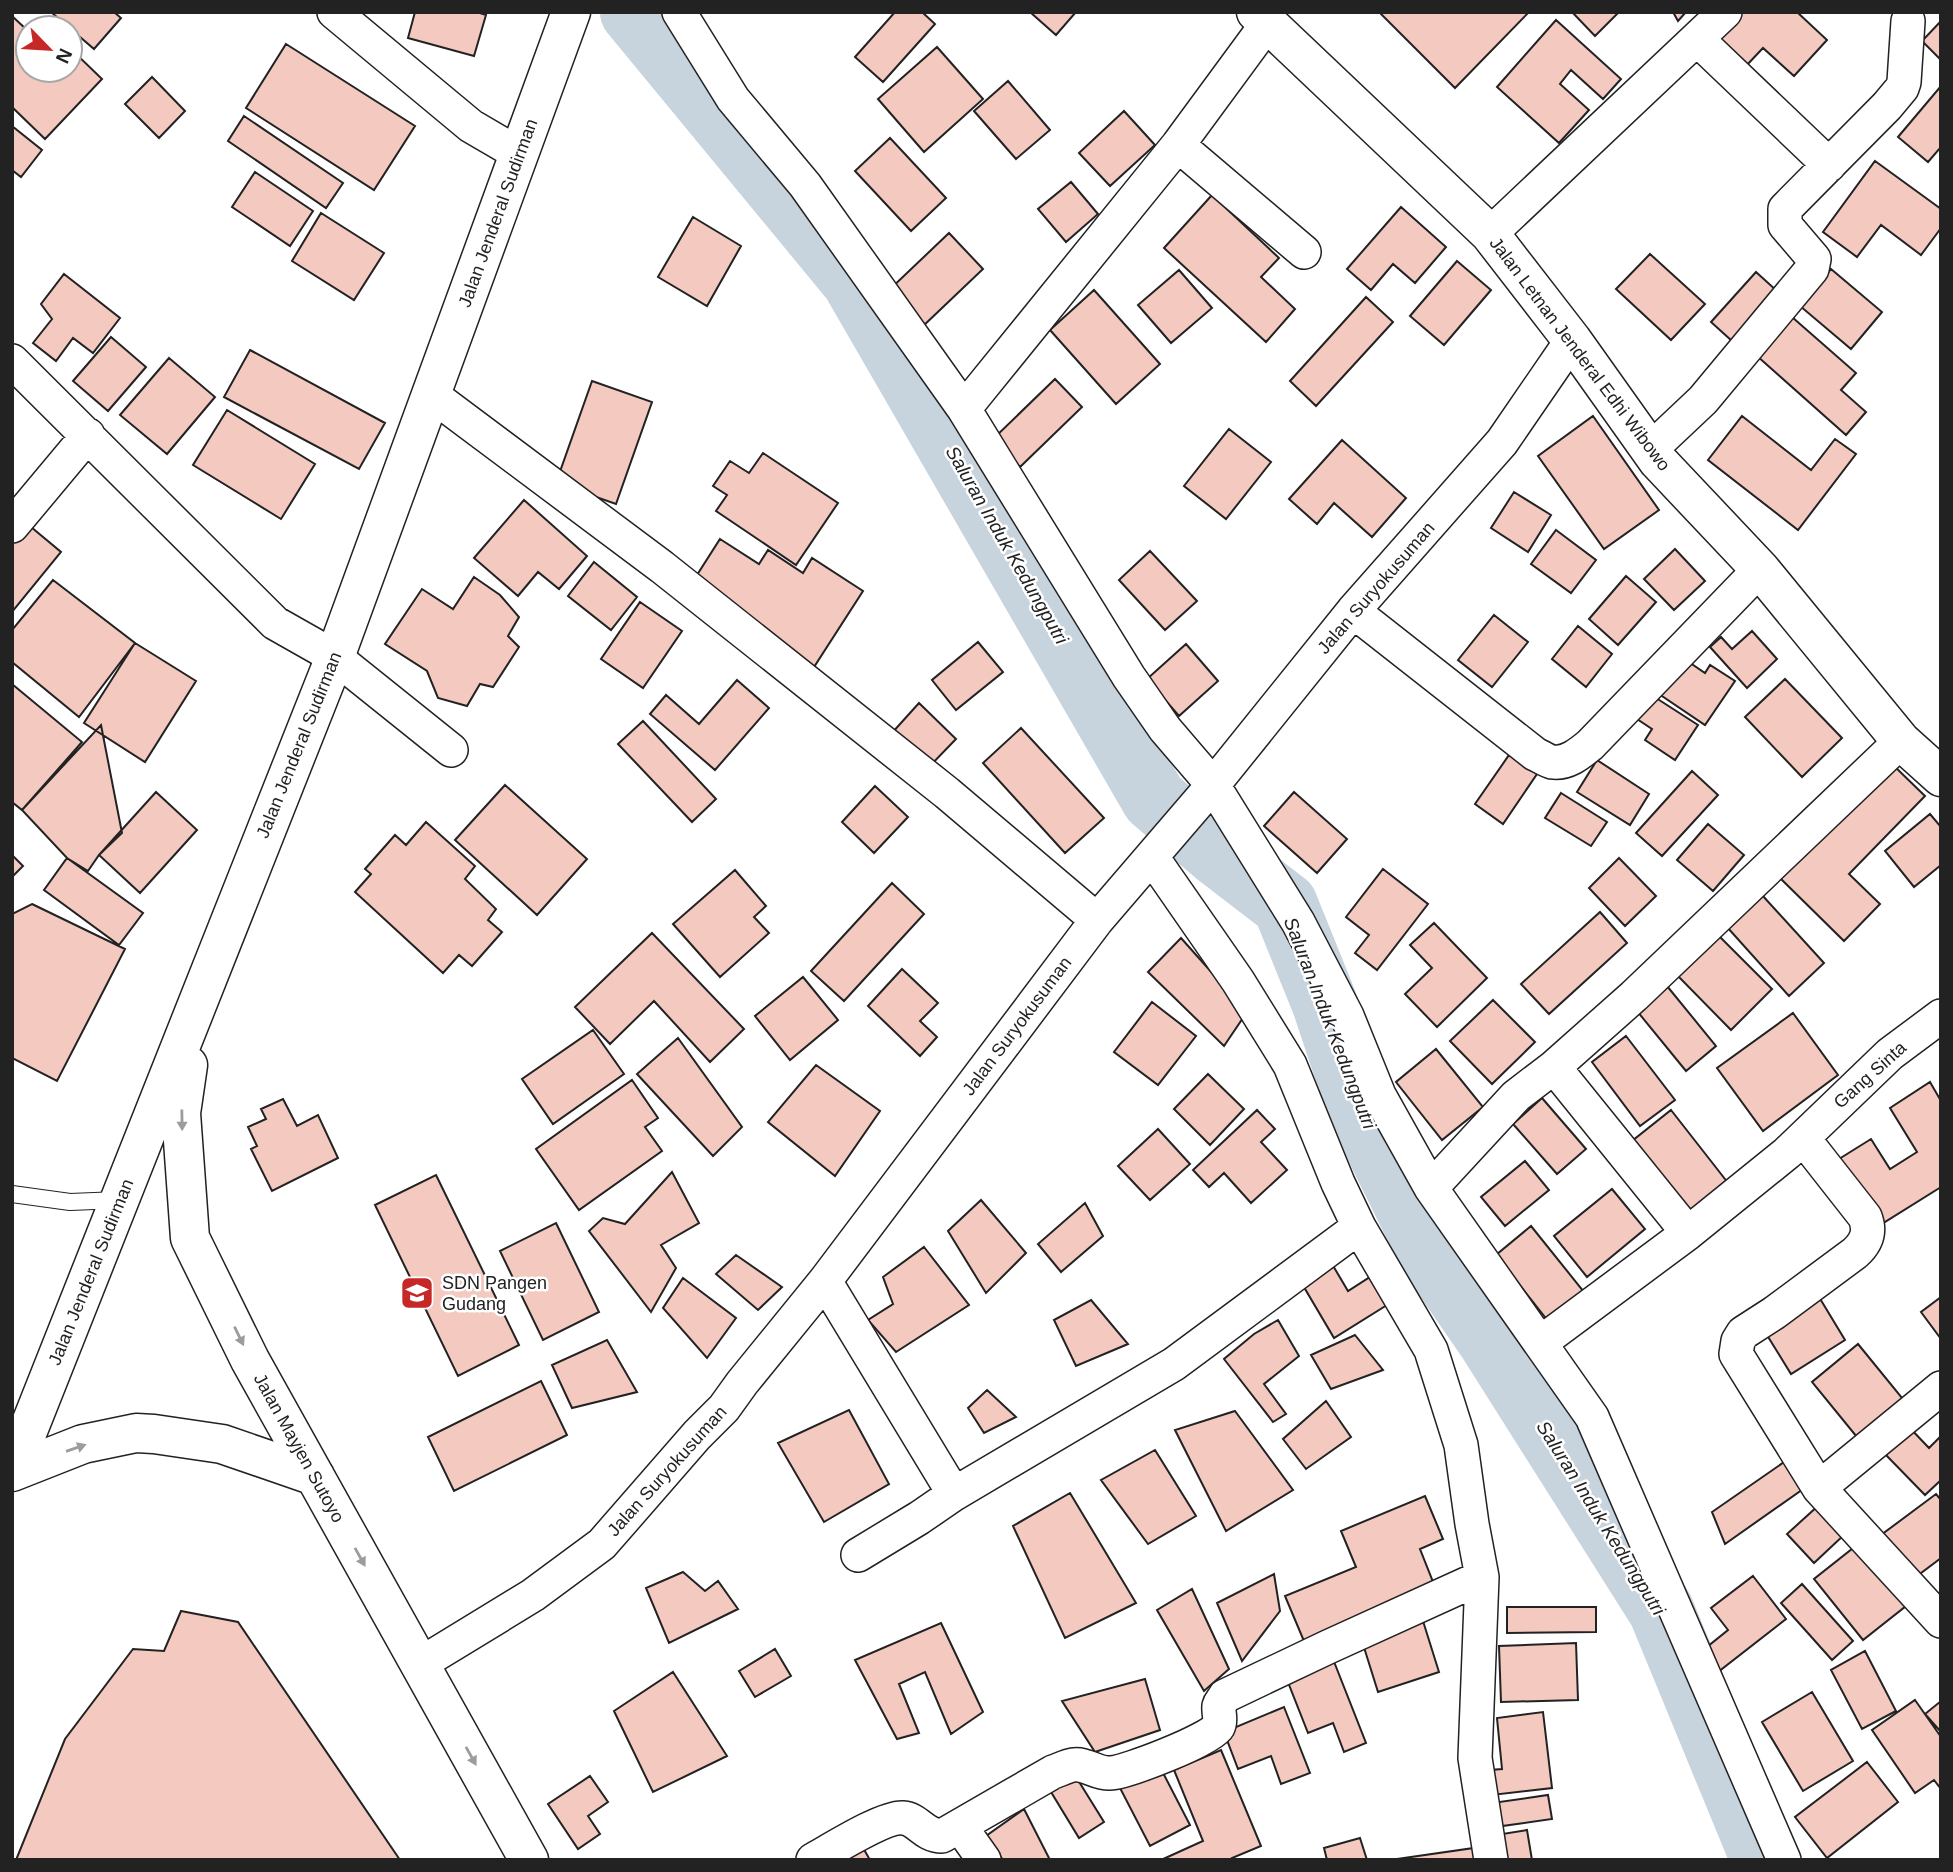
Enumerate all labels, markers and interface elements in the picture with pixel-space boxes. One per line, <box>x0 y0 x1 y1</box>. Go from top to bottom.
north arrow <box>14 14 84 84</box>
text: N <box>52 45 76 67</box>
street label: Jalan Jenderal Sudirman <box>455 116 541 310</box>
street label: Jalan Letnan Jenderal Edhi Wibowo <box>1486 233 1674 475</box>
water label: Saluran Induk Kedungputri <box>942 442 1073 648</box>
street label: Jalan Suryokusuman <box>1313 518 1439 658</box>
street label: Jalan Jenderal Sudirman <box>252 649 346 841</box>
water label: Saluran Induk Kedungputri <box>1280 914 1380 1133</box>
street label: Jalan Suryokusuman <box>958 953 1076 1099</box>
street label: Gang Sinta <box>1830 1037 1911 1113</box>
one-way arrow <box>176 1110 188 1132</box>
street label: Jalan Jenderal Sudirman <box>44 1176 138 1368</box>
place label: SDN Pangen Gudang <box>442 1273 547 1314</box>
school or university icon: SDN Pangen Gudang <box>398 1274 436 1312</box>
one-way arrow <box>233 1326 244 1346</box>
street label: Jalan Mayjen Sutoyo <box>250 1370 348 1526</box>
street label: Jalan Suryokusuman <box>603 1402 731 1540</box>
water label: Saluran Induk Kedungputri <box>1532 1417 1670 1620</box>
one-way arrow <box>65 1442 86 1453</box>
one-way arrow <box>354 1547 366 1566</box>
one-way arrow <box>465 1746 477 1765</box>

